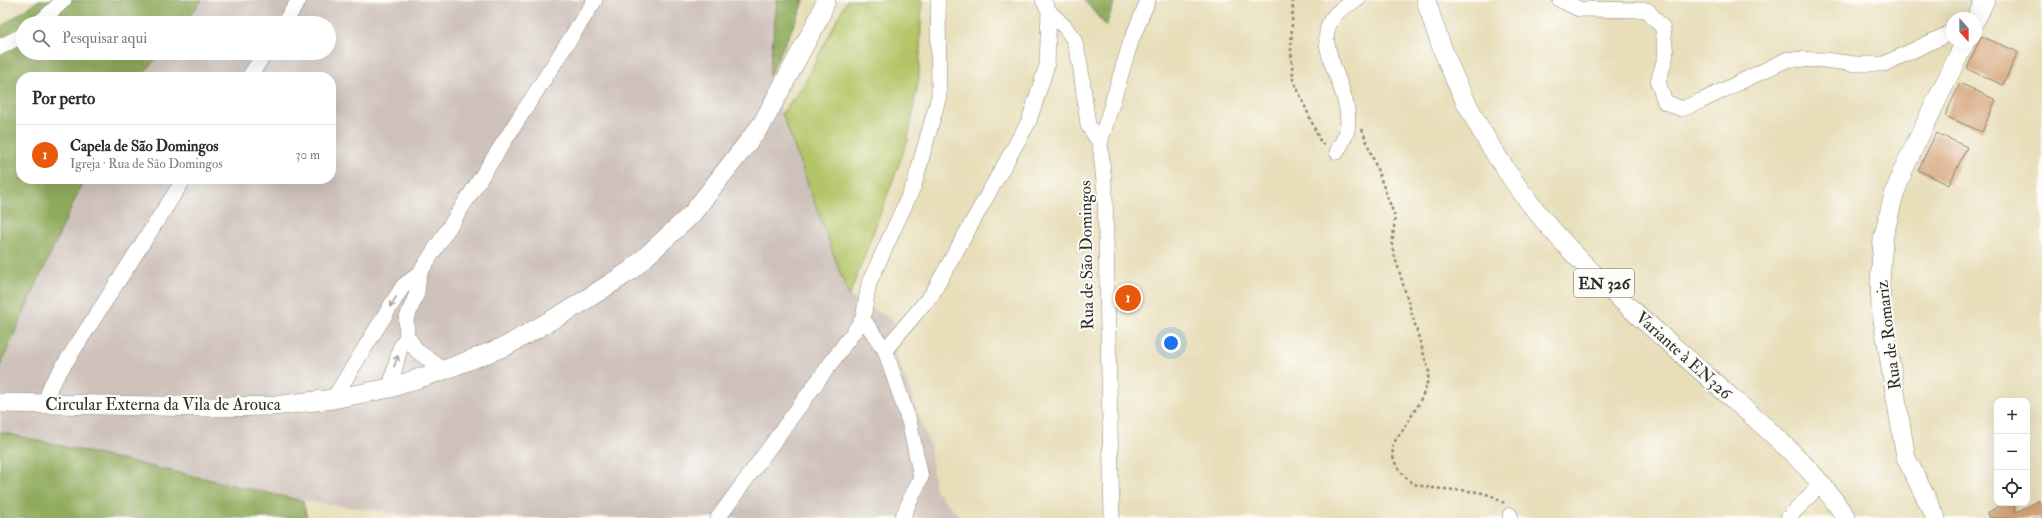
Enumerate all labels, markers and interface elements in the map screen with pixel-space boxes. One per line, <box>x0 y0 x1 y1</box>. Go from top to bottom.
north arrow <box>1946 12 1982 48</box>
search box <box>16 16 336 60</box>
icon: search <box>30 27 52 49</box>
text: Pesquisar aqui <box>62 29 147 48</box>
text: Por perto <box>32 88 95 109</box>
text: Capela de São Domingos <box>70 137 218 156</box>
text: 1 <box>43 147 47 163</box>
text: 30 m <box>296 147 320 163</box>
text: Igreja · Rua de São Domingos <box>70 156 223 172</box>
street label: Rua de São Domingos <box>1075 180 1098 330</box>
road number: EN 326 <box>1574 269 1634 297</box>
street label: Rua de Romariz <box>1871 279 1906 391</box>
pin: 1 <box>1115 283 1141 313</box>
one-way arrow <box>389 296 397 307</box>
street label: Variante à EN326 <box>1631 307 1737 405</box>
your location <box>1161 333 1181 353</box>
one-way arrow <box>393 355 400 368</box>
street label: Circular Externa da Vila de Arouca <box>45 394 282 415</box>
map controls <box>1994 398 2030 506</box>
button: + <box>1994 398 2030 434</box>
button: − <box>1994 434 2030 470</box>
button: locate <box>1994 470 2030 506</box>

